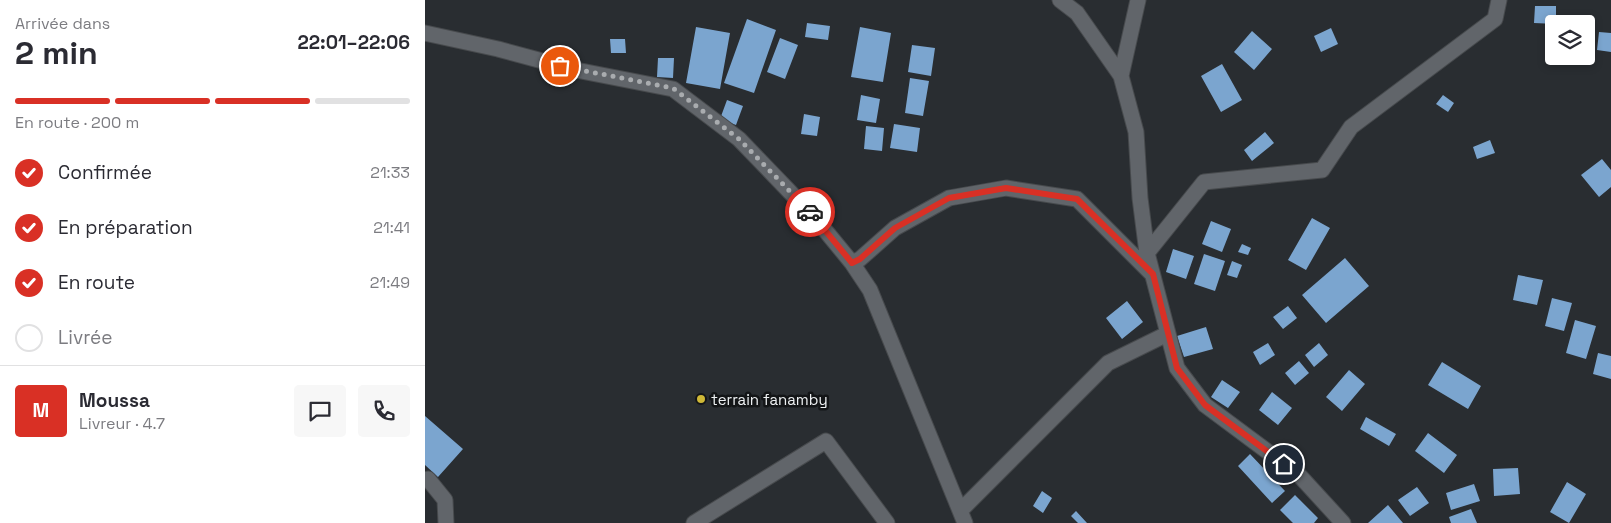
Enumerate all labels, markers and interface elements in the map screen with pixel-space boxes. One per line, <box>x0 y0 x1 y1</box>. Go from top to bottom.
text: Arrivée dans <box>15 13 110 34</box>
map controls <box>1545 15 1595 65</box>
button: layers <box>1545 15 1595 65</box>
text: 22:01–22:06 <box>297 30 410 55</box>
text: 2 min <box>15 33 98 73</box>
pin <box>539 45 581 87</box>
icon: bag <box>546 52 574 80</box>
text: En route · 200 m <box>15 112 139 133</box>
icon: check <box>15 159 43 187</box>
text: Confirmée <box>58 160 152 185</box>
text: 21:33 <box>370 162 410 183</box>
courier <box>785 187 835 237</box>
icon: car <box>796 198 824 226</box>
icon: check <box>15 214 43 242</box>
text: En préparation <box>58 215 193 240</box>
text: 21:41 <box>373 217 410 238</box>
icon: check <box>15 269 43 297</box>
text: En route <box>58 270 135 295</box>
text: 21:49 <box>370 272 410 293</box>
text: Livrée <box>58 325 113 350</box>
button: chat <box>294 385 346 437</box>
button: phone <box>358 385 410 437</box>
text: Moussa <box>79 388 150 413</box>
place label: terrain fanamby <box>711 390 828 409</box>
marker: terrain fanamby <box>695 393 707 405</box>
text: M <box>33 398 49 423</box>
text: Livreur · 4.7 <box>79 413 165 434</box>
pin <box>1263 443 1305 485</box>
icon: home <box>1270 450 1298 478</box>

